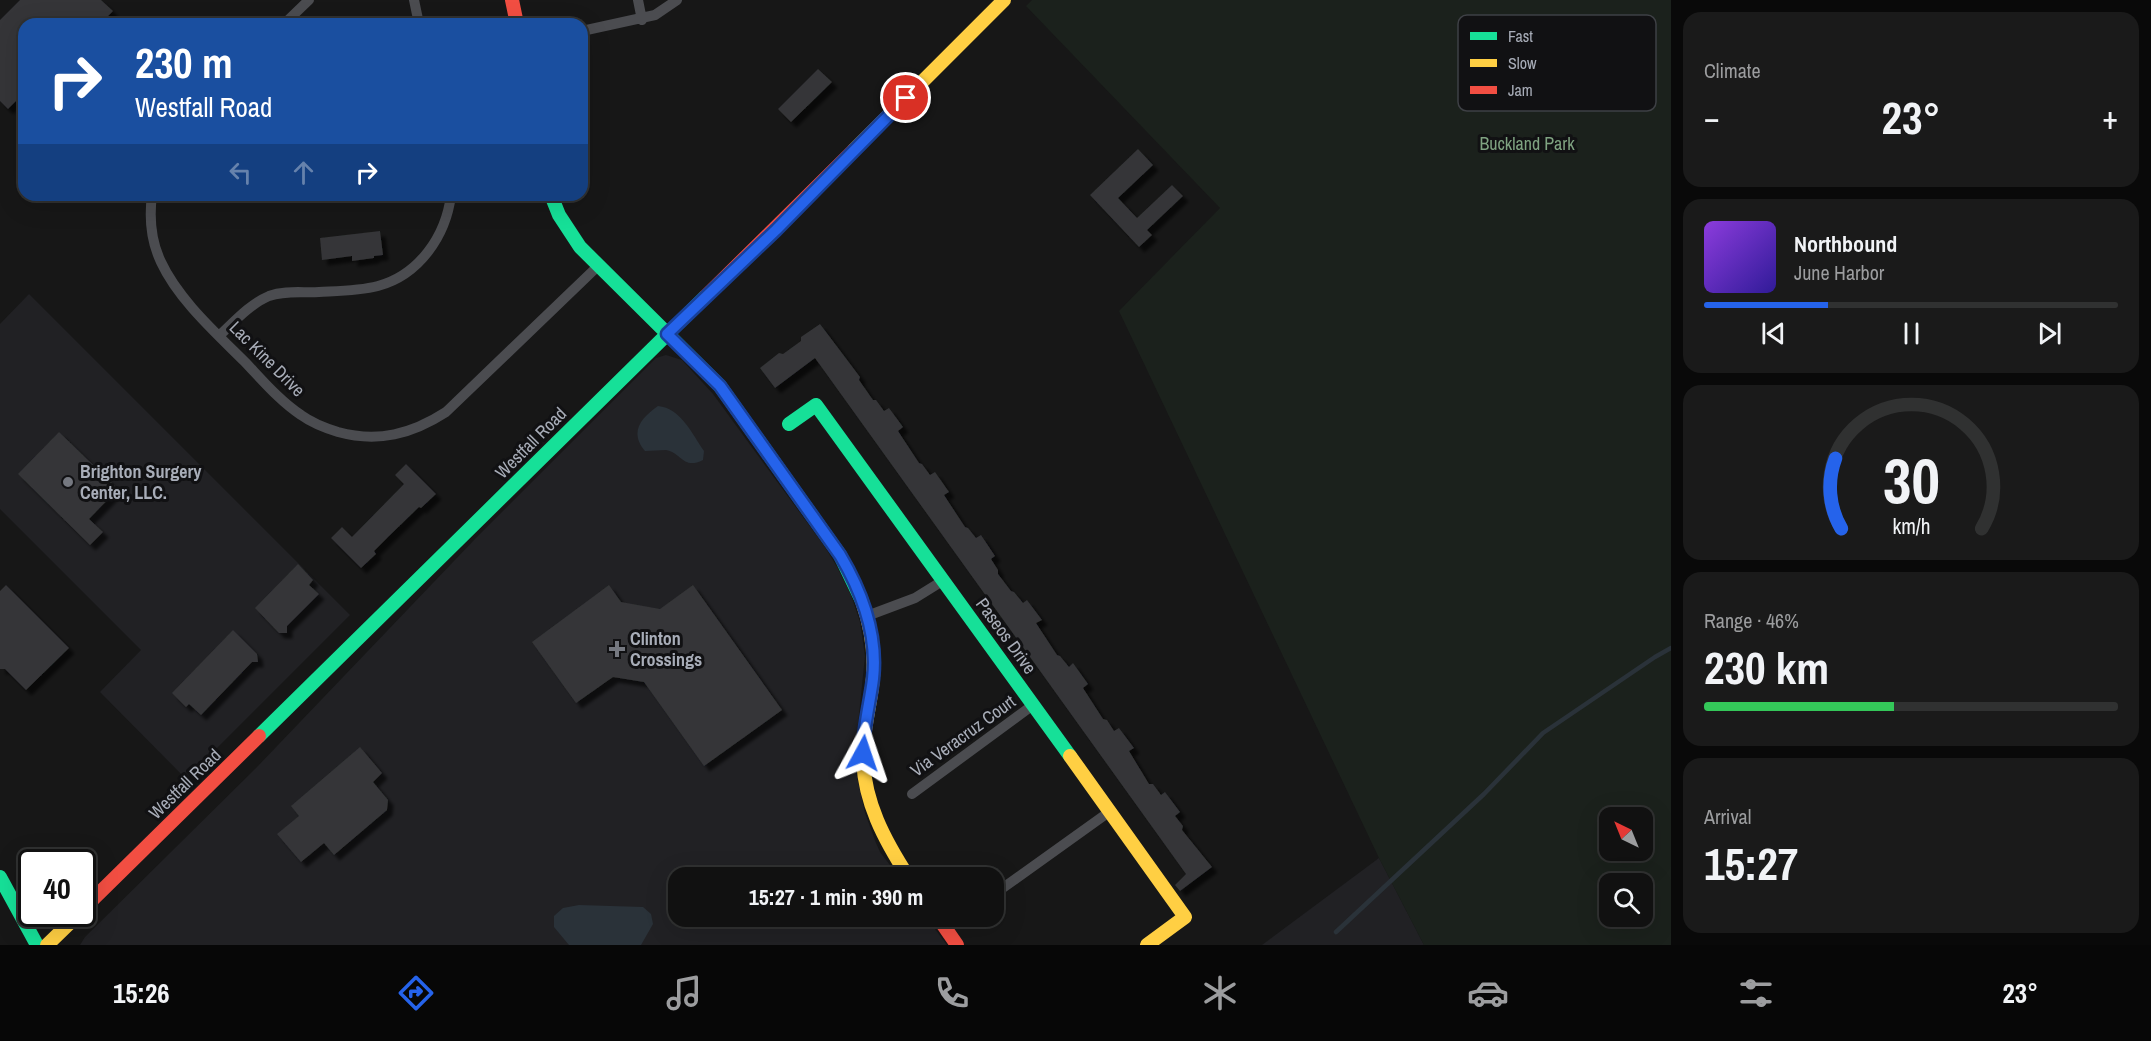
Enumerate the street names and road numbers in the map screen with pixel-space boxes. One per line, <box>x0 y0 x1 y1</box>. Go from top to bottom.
street label: Lac Kine Drive <box>224 315 311 402</box>
street label: Westfall Road <box>489 401 572 484</box>
street label: Paseos Drive <box>970 593 1043 679</box>
street label: Via Veracruz Court <box>905 689 1020 782</box>
street label: Westfall Road <box>143 743 226 824</box>

